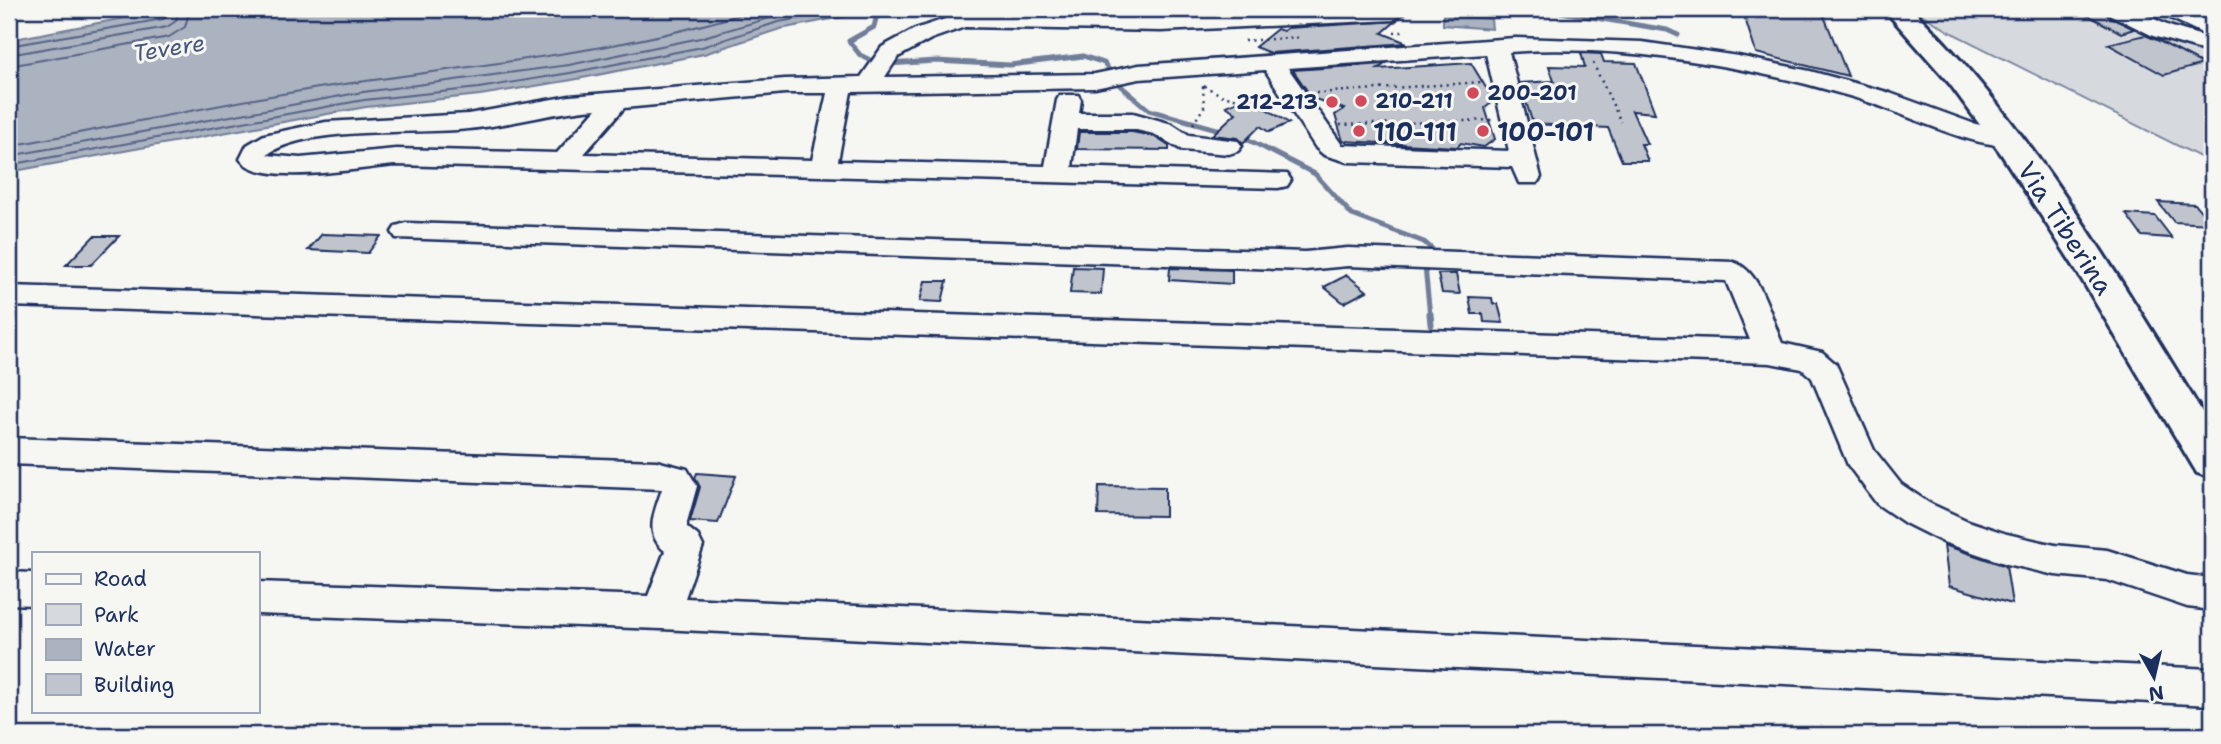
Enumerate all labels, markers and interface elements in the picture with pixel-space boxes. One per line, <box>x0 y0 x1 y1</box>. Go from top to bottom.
water label: Tevere <box>131 28 207 68</box>
place label: 200-201 <box>1487 79 1577 107</box>
marker: 200-201 <box>1465 85 1481 101</box>
place label: 210-211 <box>1375 87 1453 115</box>
place label: 212-213 <box>1236 88 1318 116</box>
marker: 210-211 <box>1353 93 1369 109</box>
marker: 212-213 <box>1324 94 1340 110</box>
place label: 110-111 <box>1373 114 1457 149</box>
place label: 100-101 <box>1497 114 1594 149</box>
marker: 110-111 <box>1351 123 1367 139</box>
marker: 100-101 <box>1475 123 1491 139</box>
street label: Via Tiberina <box>2010 155 2122 301</box>
legend <box>32 552 259 712</box>
text: Road <box>94 565 147 593</box>
text: Park <box>94 601 139 629</box>
text: Water <box>94 635 156 663</box>
north arrow <box>2120 642 2190 712</box>
text: Building <box>94 671 174 699</box>
text: N <box>2147 680 2165 707</box>

